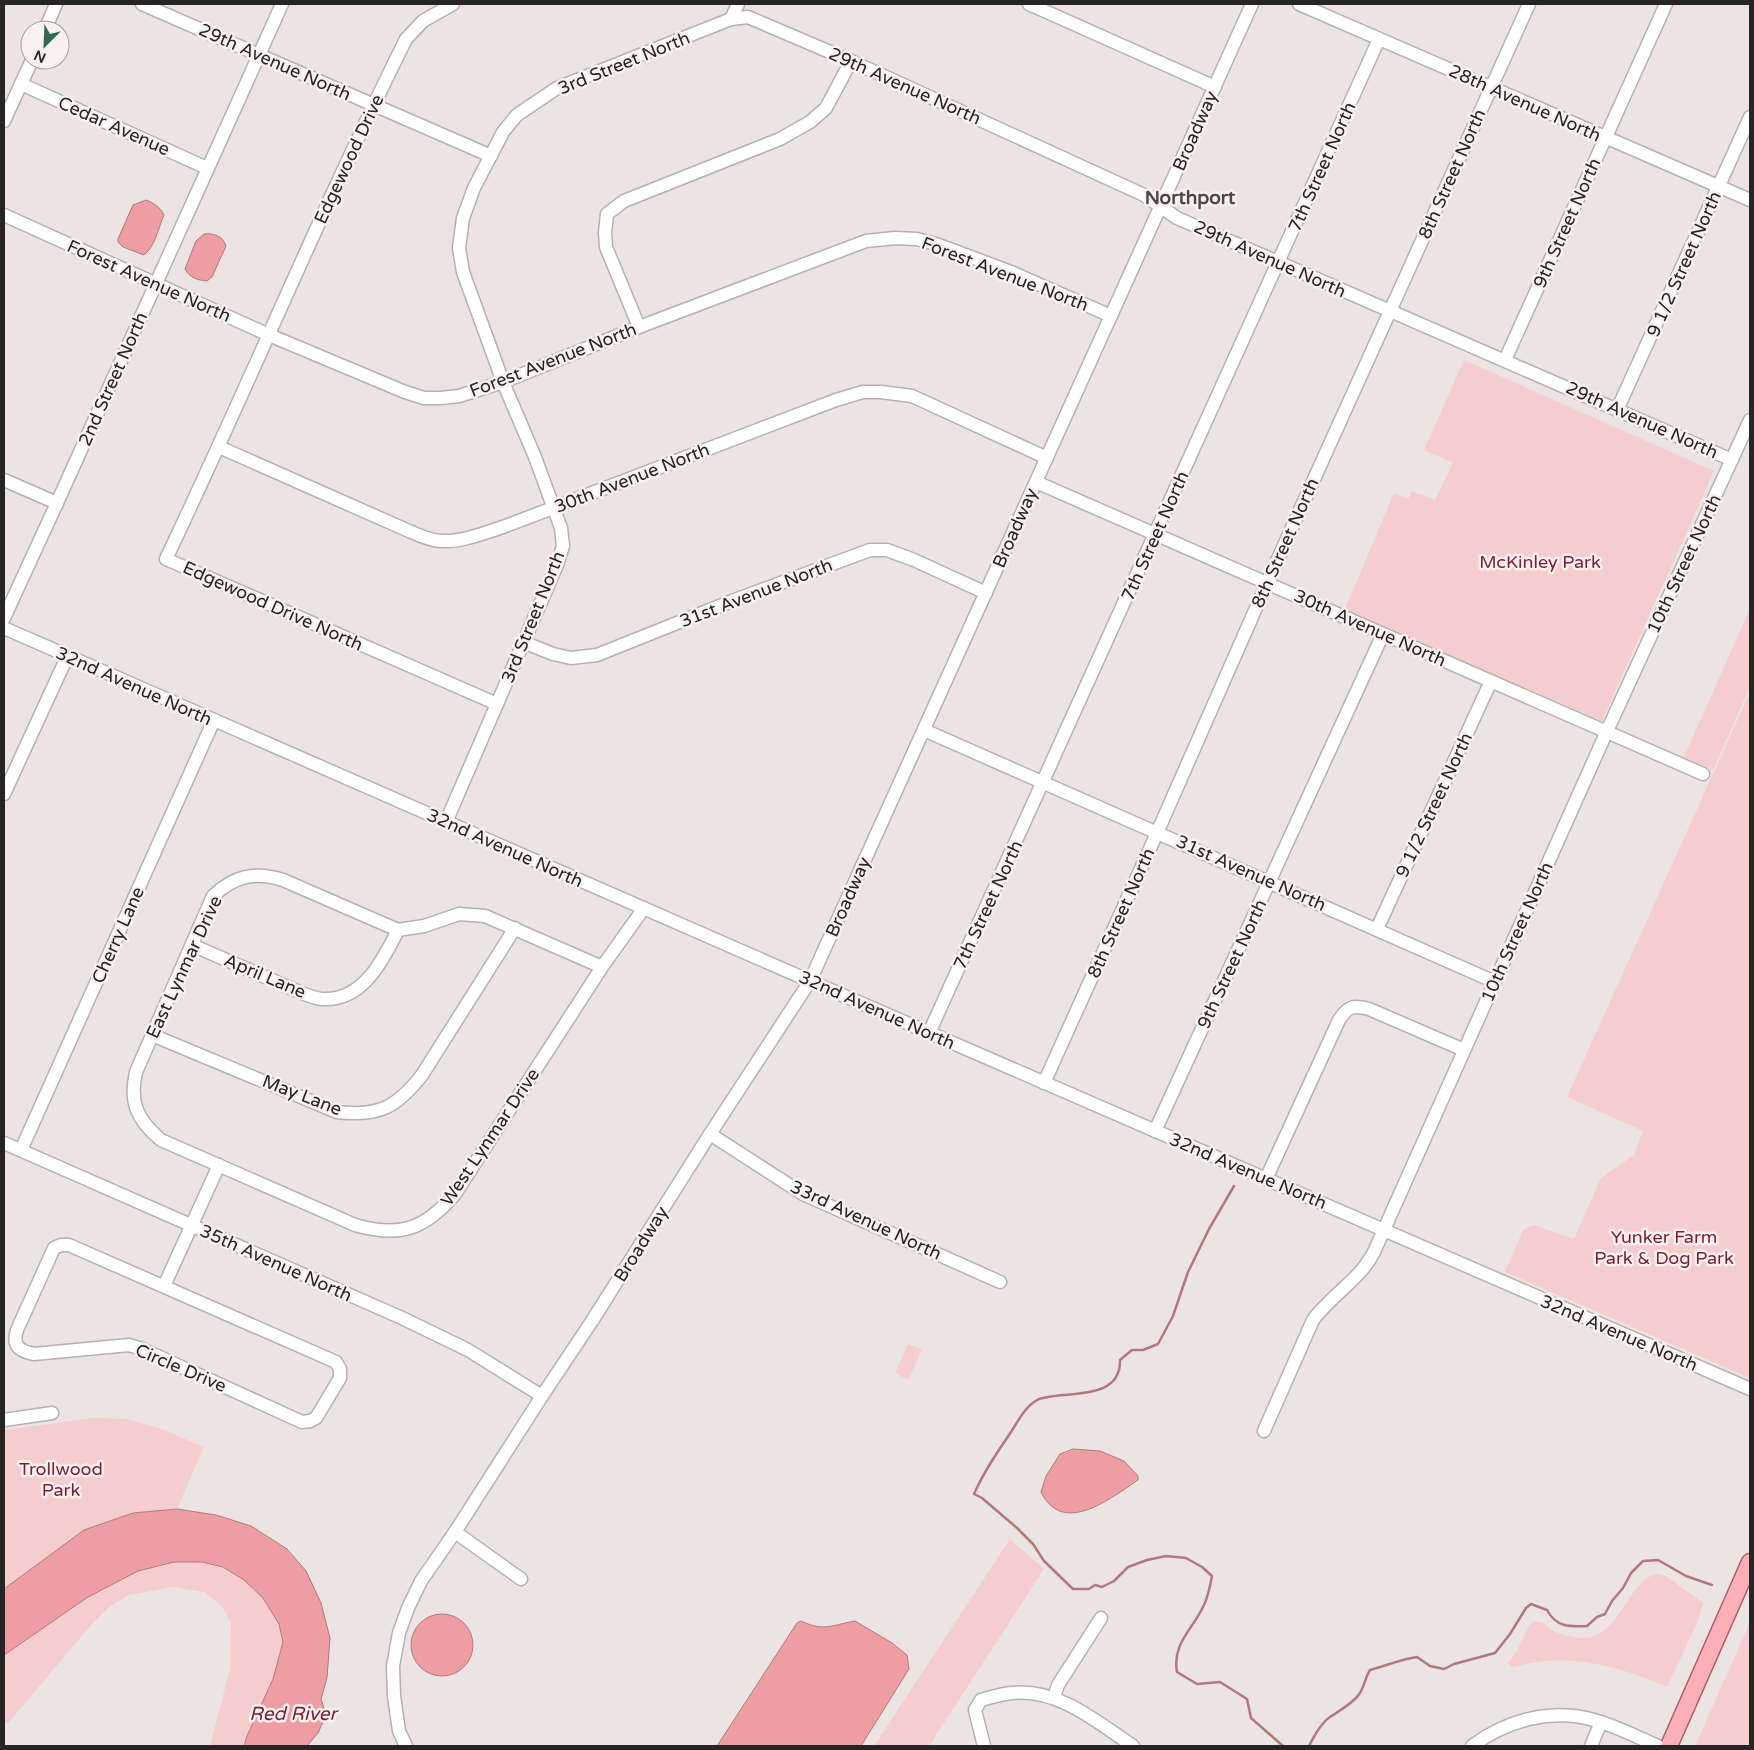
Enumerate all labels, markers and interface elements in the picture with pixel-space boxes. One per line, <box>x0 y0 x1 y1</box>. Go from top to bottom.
street label: 29th Avenue North <box>196 19 354 105</box>
north arrow <box>20 20 70 70</box>
street label: 3rd Street North <box>555 27 693 99</box>
street label: 29th Avenue North <box>826 43 984 129</box>
text: N <box>31 46 49 66</box>
street label: 28th Avenue North <box>1446 60 1604 146</box>
street label: Broadway <box>1168 87 1223 174</box>
street label: Edgewood Drive <box>309 91 389 227</box>
street label: Cedar Avenue <box>55 92 173 160</box>
street label: 7th Street North <box>1284 99 1360 235</box>
street label: 8th Street North <box>1414 106 1490 242</box>
street label: 9th Street North <box>1529 155 1605 291</box>
district label: Northport <box>1145 187 1236 210</box>
street label: 9 1/2 Street North <box>1642 188 1726 340</box>
street label: 29th Avenue North <box>1191 216 1349 302</box>
street label: Forest Avenue North <box>918 232 1092 316</box>
street label: Forest Avenue North <box>64 235 234 327</box>
street label: 2nd Street North <box>74 309 152 449</box>
street label: Forest Avenue North <box>466 318 640 402</box>
street label: 29th Avenue North <box>1563 377 1721 463</box>
street label: 30th Avenue North <box>551 438 713 518</box>
street label: 7th Street North <box>1117 468 1193 604</box>
street label: 8th Street North <box>1247 475 1323 611</box>
street label: Broadway <box>988 484 1043 571</box>
street label: 10th Street North <box>1642 491 1726 637</box>
street label: 3rd Street North <box>497 548 569 686</box>
park label: McKinley Park <box>1479 551 1601 573</box>
street label: 31st Avenue North <box>677 554 835 632</box>
street label: Edgewood Drive North <box>179 556 367 656</box>
street label: 30th Avenue North <box>1291 585 1449 671</box>
street label: 32nd Avenue North <box>53 642 215 730</box>
street label: 9 1/2 Street North <box>1391 729 1477 881</box>
street label: 32nd Avenue North <box>424 804 586 892</box>
street label: 31st Avenue North <box>1173 830 1329 916</box>
street label: 7th Street North <box>948 837 1028 973</box>
street label: 8th Street North <box>1083 845 1159 981</box>
street label: Broadway <box>821 853 876 940</box>
street label: 10th Street North <box>1476 858 1558 1006</box>
street label: Cherry Lane <box>87 883 149 987</box>
street label: East Lynmar Drive <box>141 892 227 1042</box>
street label: 9th Street North <box>1192 896 1272 1032</box>
street label: April Lane <box>221 949 309 1003</box>
street label: 32nd Avenue North <box>796 966 958 1054</box>
street label: West Lynmar Drive <box>436 1064 544 1210</box>
street label: May Lane <box>259 1070 345 1120</box>
street label: 32nd Avenue North <box>1166 1128 1330 1214</box>
street label: 33rd Avenue North <box>787 1175 945 1265</box>
street label: Broadway <box>609 1202 673 1286</box>
street label: 35th Avenue North <box>197 1220 355 1306</box>
park label: Yunker Farm Park & Dog Park <box>1594 1226 1734 1269</box>
street label: 32nd Avenue North <box>1537 1290 1701 1376</box>
street label: Circle Drive <box>132 1339 230 1397</box>
park label: Trollwood Park <box>19 1458 103 1501</box>
water label: Red River <box>249 1703 339 1725</box>

